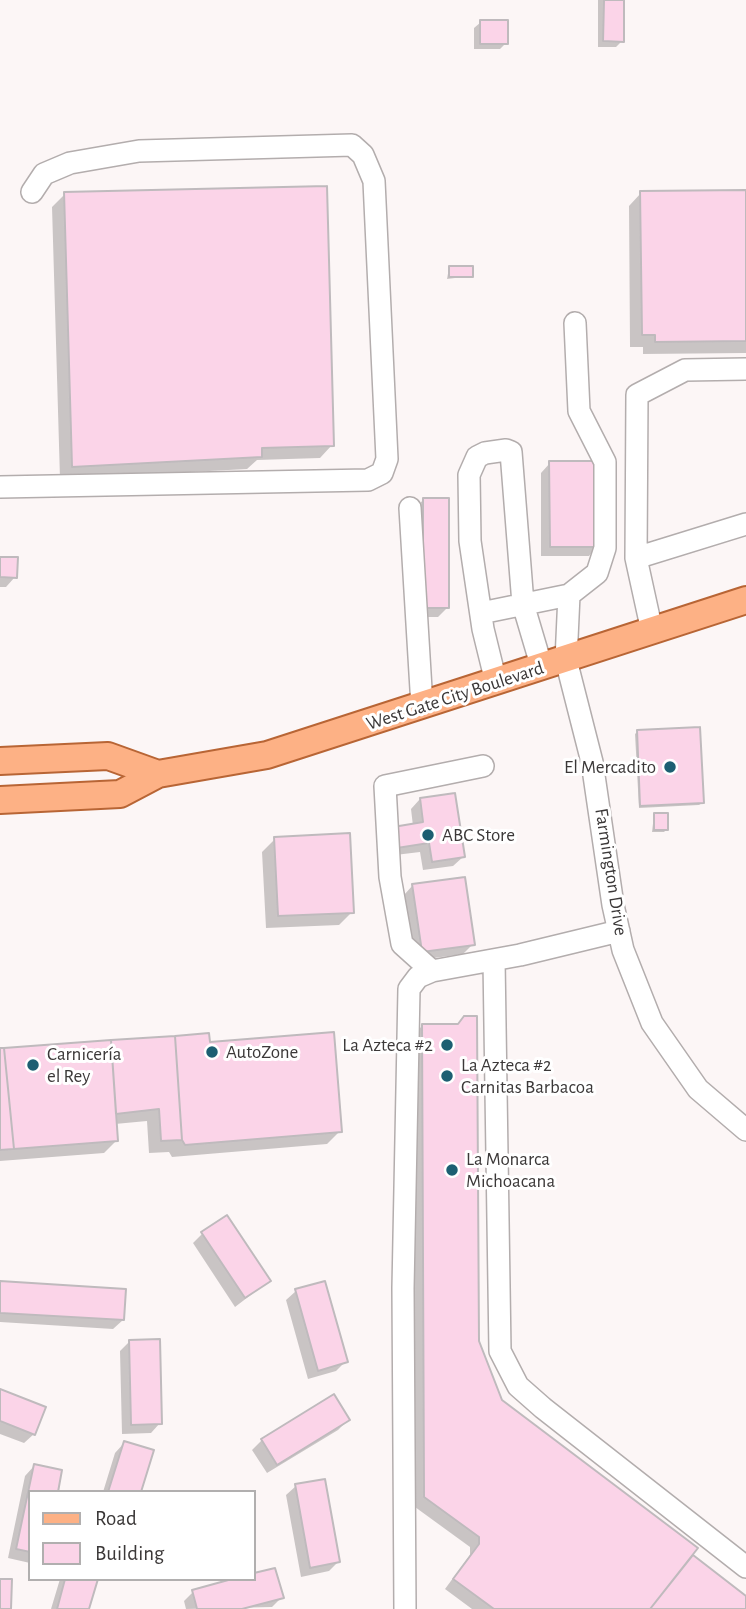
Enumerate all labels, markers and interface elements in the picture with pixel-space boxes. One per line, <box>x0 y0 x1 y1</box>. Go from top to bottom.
street label: West Gate City Boulevard <box>363 657 547 735</box>
place label: El Mercadito <box>564 756 656 778</box>
marker: El Mercadito <box>662 759 678 775</box>
street label: Farmington Drive <box>590 807 632 937</box>
place label: ABC Store <box>442 824 515 846</box>
marker: ABC Store <box>420 827 436 843</box>
place label: La Azteca #2 <box>342 1034 433 1056</box>
marker: La Azteca #2 <box>439 1037 455 1053</box>
place label: AutoZone <box>226 1041 298 1063</box>
place label: Carnicería el Rey <box>47 1043 122 1087</box>
marker: AutoZone <box>204 1044 220 1060</box>
place label: La Azteca #2 Carnitas Barbacoa <box>461 1054 594 1098</box>
marker: Carnicería el Rey <box>25 1057 41 1073</box>
marker: La Azteca #2 Carnitas Barbacoa <box>439 1068 455 1084</box>
place label: La Monarca Michoacana <box>466 1148 555 1192</box>
marker: La Monarca Michoacana <box>444 1162 460 1178</box>
legend <box>28 1490 256 1581</box>
text: Road <box>95 1508 137 1529</box>
text: Building <box>95 1543 164 1564</box>

